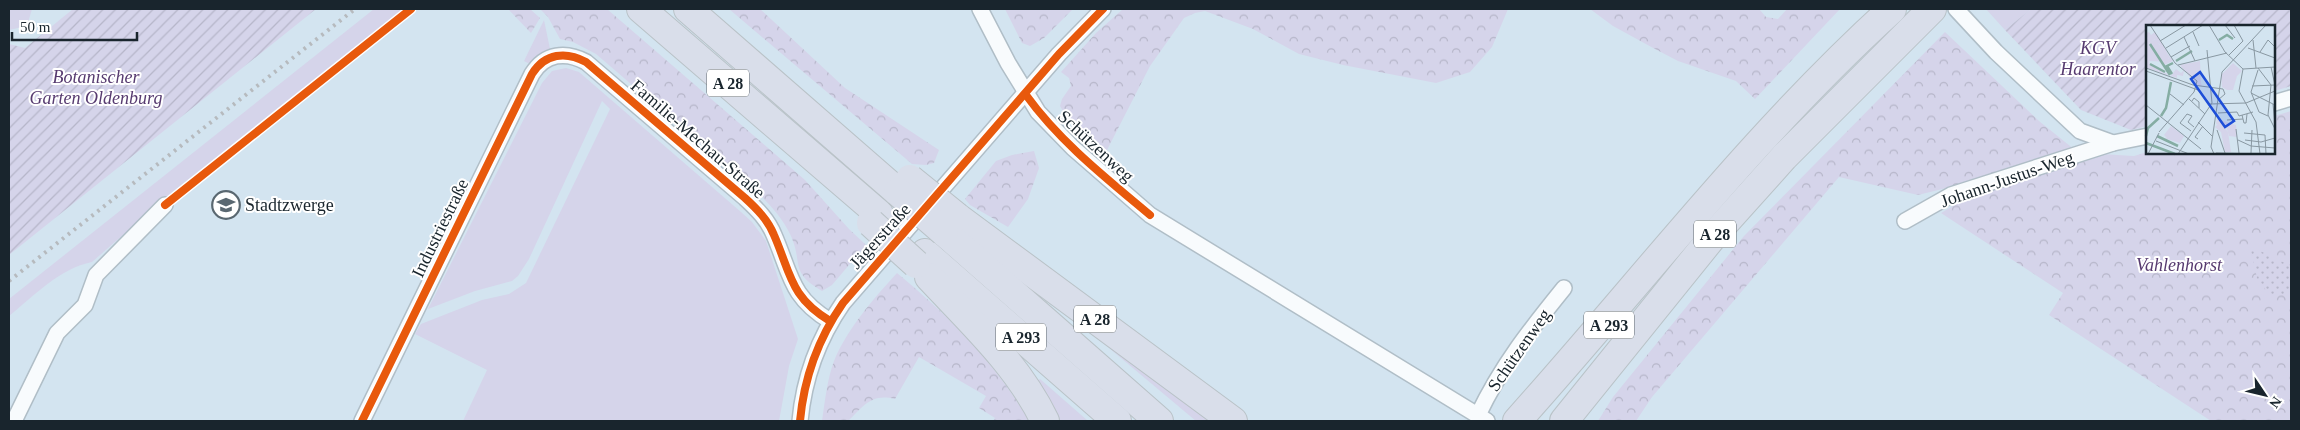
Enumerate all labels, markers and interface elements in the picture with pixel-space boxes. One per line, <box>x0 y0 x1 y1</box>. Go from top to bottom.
scale bar <box>12 10 138 42</box>
text: 50 m <box>20 19 51 35</box>
inset map <box>2146 25 2275 154</box>
park label: KGV Haarentor <box>2059 38 2137 79</box>
park label: Botanischer Garten Oldenburg <box>30 67 162 108</box>
road number: A 28 <box>707 70 749 96</box>
street label: Familie-Mechau-Straße <box>627 75 769 203</box>
street label: Schützenweg <box>1054 106 1138 186</box>
street label: Johann-Justus-Weg <box>1938 147 2076 211</box>
street label: Industriestraße <box>408 176 472 280</box>
school or university icon: Stadtzwerge <box>211 190 241 220</box>
place label: Stadtzwerge <box>245 195 334 215</box>
street label: Jägerstraße <box>845 199 915 273</box>
road number: A 28 <box>1694 220 1736 248</box>
park label: Vahlenhorst <box>2136 255 2223 275</box>
street label: Schützenweg <box>1483 305 1555 395</box>
road number: A 28 <box>1074 306 1116 332</box>
road number: A 293 <box>1584 312 1634 338</box>
road number: A 293 <box>996 324 1046 351</box>
north arrow <box>2240 370 2290 420</box>
text: N <box>2266 394 2284 411</box>

